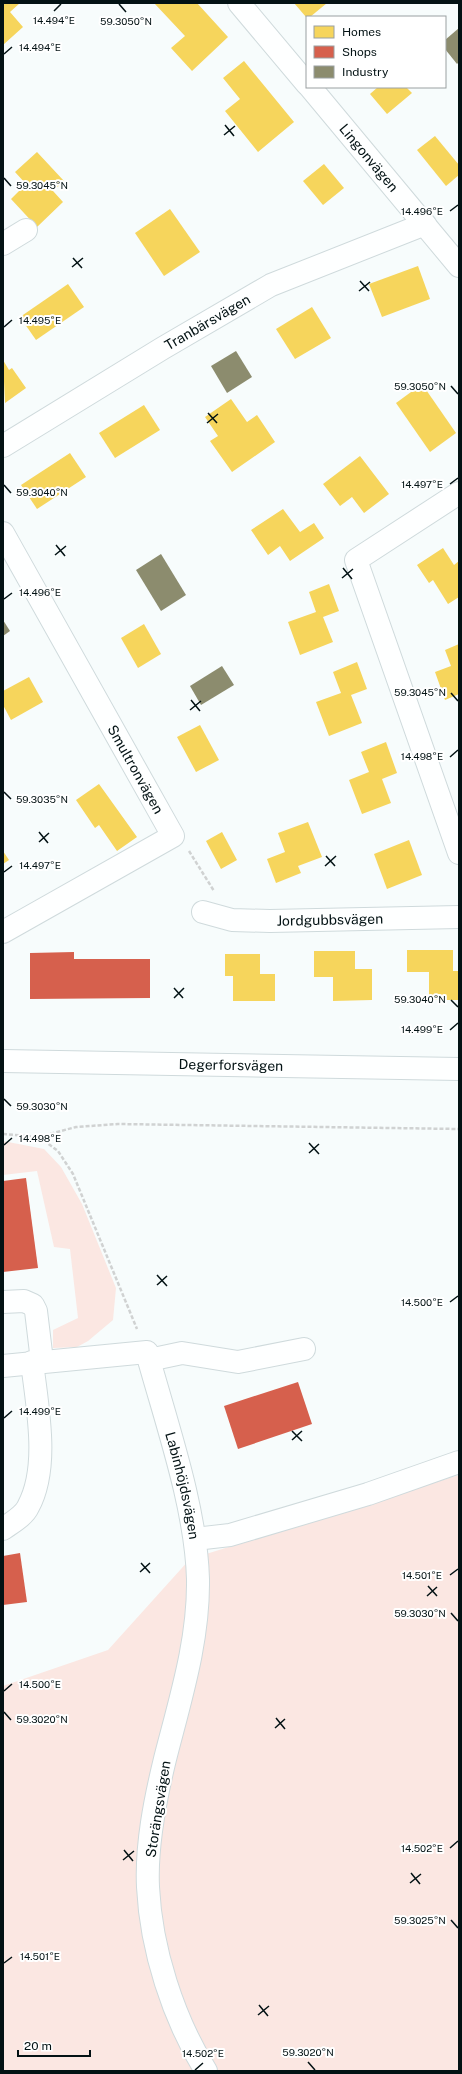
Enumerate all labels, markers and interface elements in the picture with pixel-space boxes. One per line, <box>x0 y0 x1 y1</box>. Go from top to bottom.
text: 14.494°E <box>33 14 75 26</box>
text: 59.3050°N <box>100 15 152 27</box>
legend <box>306 16 446 88</box>
text: Homes <box>342 25 381 39</box>
text: 14.494°E <box>19 41 61 53</box>
text: Shops <box>342 45 377 59</box>
text: Industry <box>342 65 389 79</box>
street label: Lingonvägen <box>336 121 402 195</box>
text: 59.3045°N <box>16 179 68 191</box>
text: 14.496°E <box>401 205 443 217</box>
street label: Tranbärsvägen <box>162 291 253 353</box>
text: 14.495°E <box>19 314 61 326</box>
text: 59.3050°N <box>394 380 446 392</box>
text: 14.497°E <box>401 478 443 490</box>
text: 59.3040°N <box>16 486 68 498</box>
text: 14.496°E <box>19 586 61 598</box>
text: 59.3045°N <box>394 686 446 698</box>
street label: Smultronvägen <box>104 722 167 817</box>
text: 14.498°E <box>401 750 443 762</box>
text: 59.3035°N <box>16 793 68 805</box>
text: 14.497°E <box>19 859 61 871</box>
street label: Jordgubbsvägen <box>276 911 383 929</box>
text: 59.3040°N <box>394 993 446 1005</box>
text: 14.499°E <box>401 1023 443 1035</box>
street label: Degerforsvägen <box>178 1056 283 1074</box>
text: 59.3030°N <box>16 1100 68 1112</box>
text: 14.498°E <box>19 1132 61 1144</box>
text: 14.500°E <box>401 1296 443 1308</box>
text: 14.499°E <box>19 1405 61 1417</box>
street label: Labinhöjdsvägen <box>162 1430 202 1540</box>
text: 14.501°E <box>402 1569 442 1581</box>
text: 59.3030°N <box>394 1607 446 1619</box>
text: 14.500°E <box>19 1678 61 1690</box>
text: 59.3020°N <box>16 1713 68 1725</box>
street label: Storängsvägen <box>142 1759 174 1859</box>
text: 14.502°E <box>401 1842 443 1854</box>
text: 59.3025°N <box>394 1914 446 1926</box>
text: 14.501°E <box>20 1950 60 1962</box>
scale bar <box>18 2032 90 2058</box>
text: 20 m <box>24 2039 52 2053</box>
text: 59.3020°N <box>282 2046 334 2058</box>
text: 14.502°E <box>182 2047 224 2059</box>

